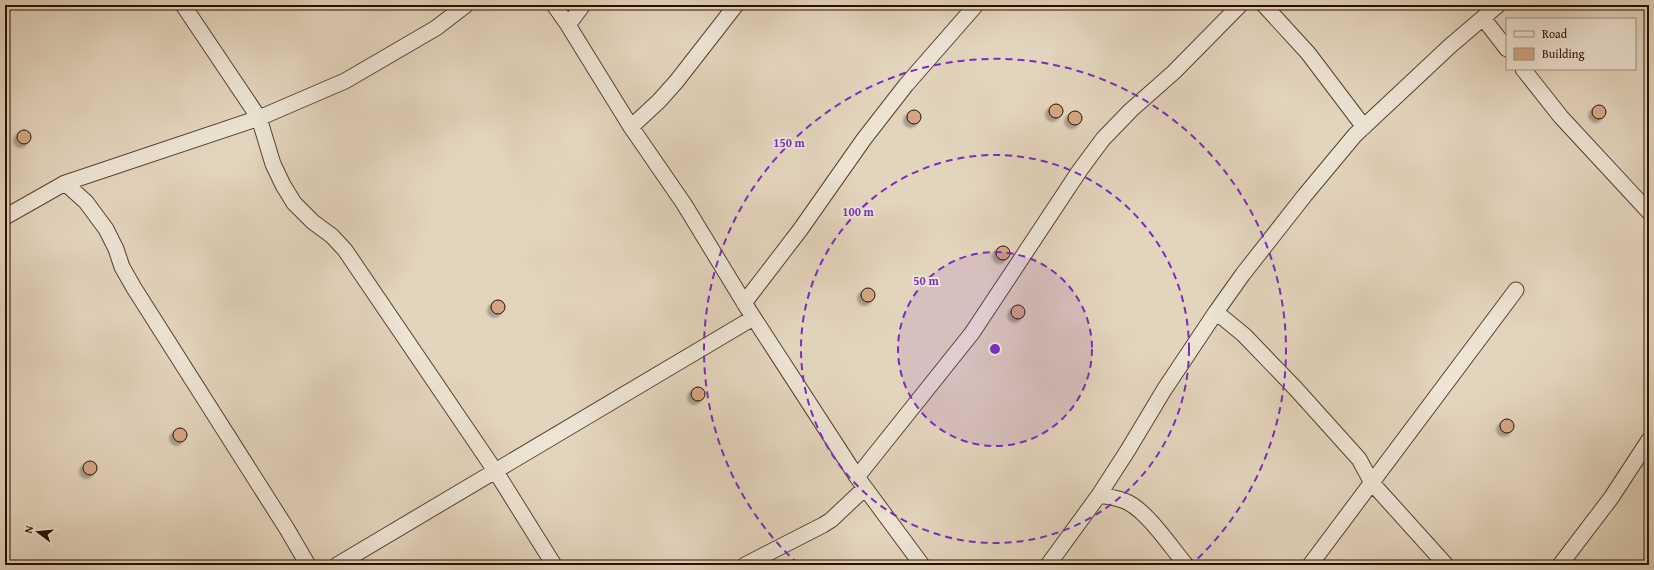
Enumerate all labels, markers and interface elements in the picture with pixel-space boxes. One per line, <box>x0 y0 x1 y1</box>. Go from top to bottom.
legend <box>1506 18 1636 70</box>
text: Road <box>1542 25 1568 42</box>
text: Building <box>1542 45 1585 62</box>
text: 150 m <box>773 134 806 151</box>
text: 100 m <box>842 203 875 220</box>
text: 50 m <box>913 272 939 289</box>
centre of rings <box>988 342 1002 356</box>
north arrow <box>18 512 58 552</box>
text: N <box>20 523 37 535</box>

